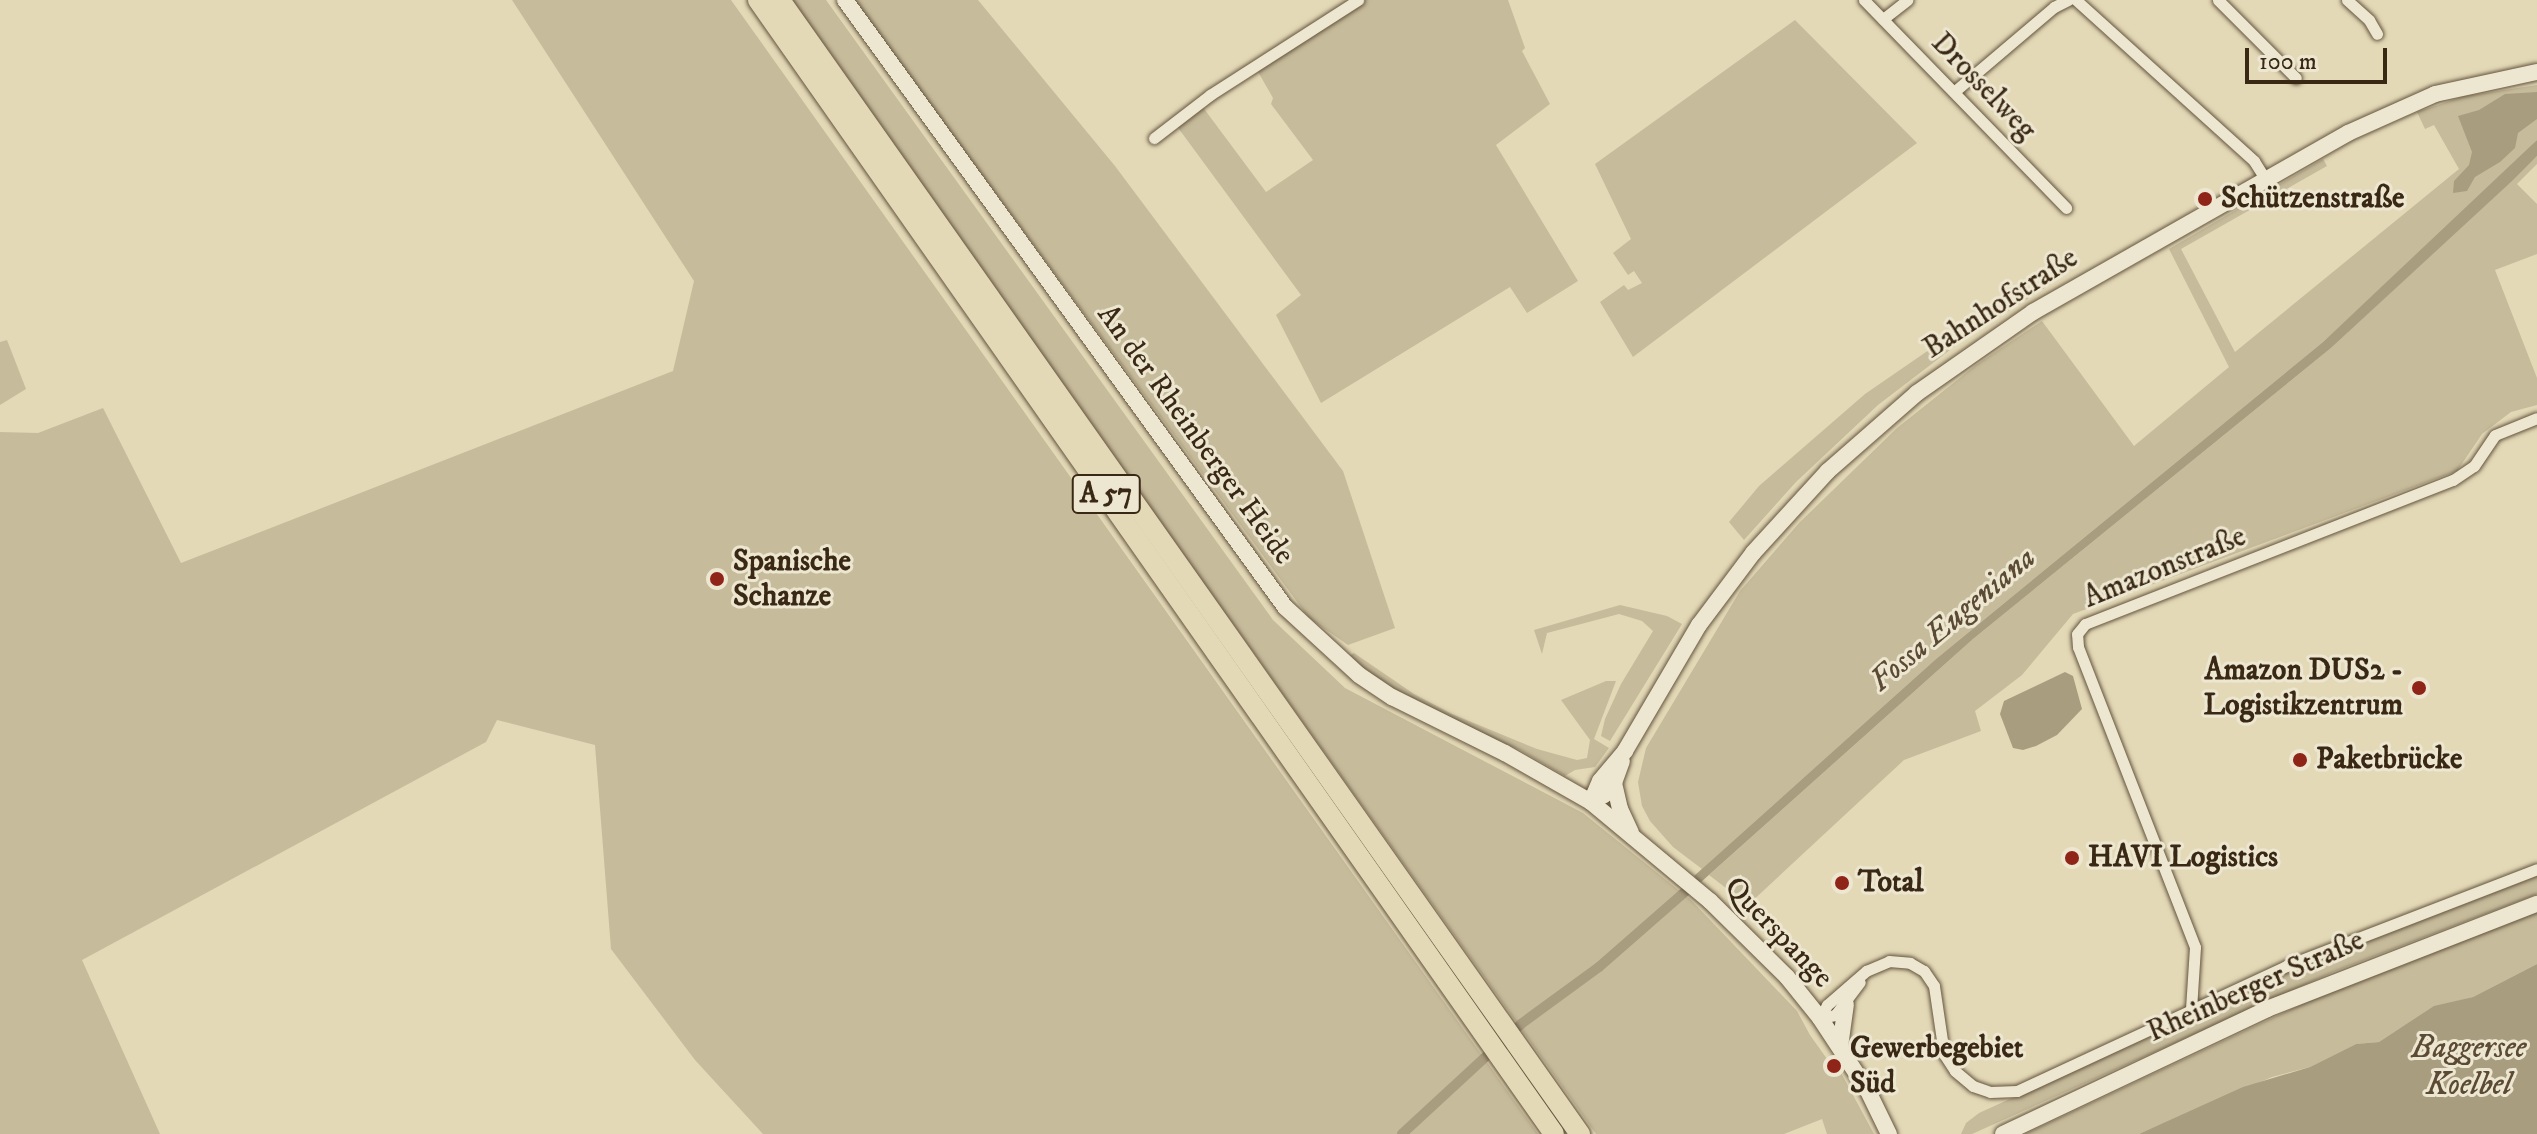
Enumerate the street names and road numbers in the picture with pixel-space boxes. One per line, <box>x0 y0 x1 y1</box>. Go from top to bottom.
street label: Drosselweg <box>1923 26 2043 148</box>
street label: Bahnhofstraße <box>1917 241 2085 367</box>
street label: An der Rheinberger Heide <box>1089 298 1301 572</box>
road number: A 57 <box>1070 470 1142 518</box>
street label: Amazonstraße <box>2079 519 2251 617</box>
street label: Querspange <box>1716 870 1840 996</box>
street label: Rheinberger Straße <box>2142 923 2370 1051</box>

